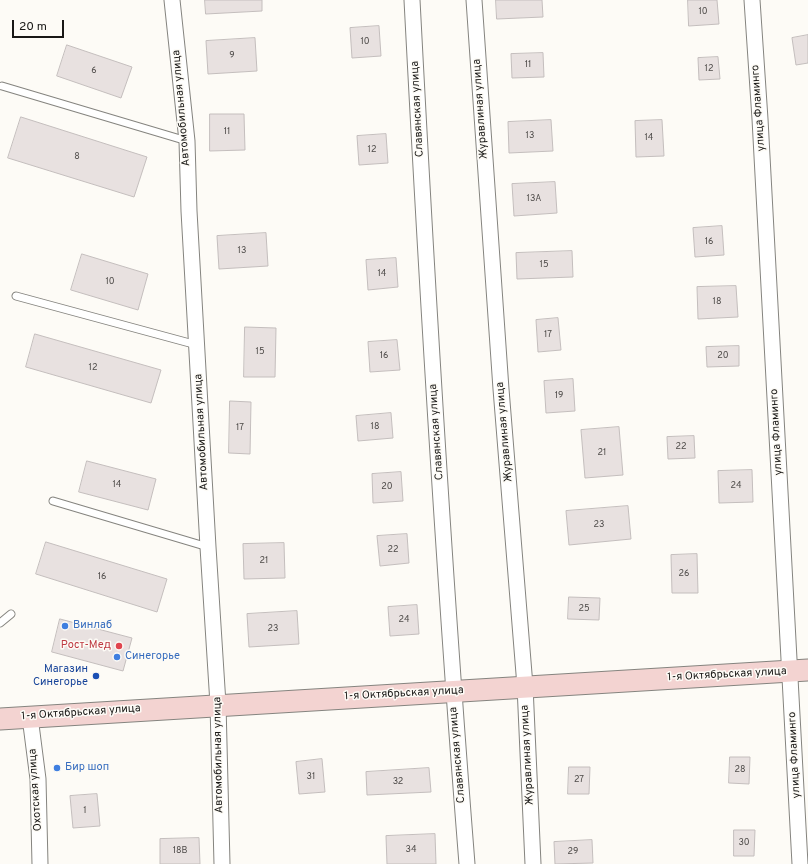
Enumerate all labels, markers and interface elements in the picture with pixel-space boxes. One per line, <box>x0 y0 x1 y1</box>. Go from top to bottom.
house number: 10 <box>698 7 708 17</box>
scale bar <box>14 12 66 38</box>
text: 20 m <box>19 19 47 35</box>
house number: 10 <box>360 37 370 47</box>
street label: Автомобильная улица <box>170 49 194 167</box>
house number: 9 <box>229 51 235 61</box>
street label: Журавлиная улица <box>471 59 491 159</box>
street label: Славянская улица <box>409 60 427 158</box>
house number: 11 <box>525 60 531 70</box>
house number: 12 <box>705 64 713 74</box>
street label: улица Фламинго <box>749 64 769 152</box>
house number: 6 <box>91 66 97 76</box>
house number: 11 <box>224 127 230 137</box>
house number: 13 <box>526 131 534 141</box>
house number: 14 <box>645 133 653 143</box>
house number: 12 <box>368 145 376 155</box>
house number: 8 <box>74 152 80 162</box>
house number: 13А <box>527 194 541 204</box>
house number: 16 <box>705 237 713 247</box>
house number: 13 <box>238 246 246 256</box>
house number: 15 <box>540 260 548 270</box>
house number: 14 <box>378 269 386 279</box>
house number: 10 <box>105 277 115 287</box>
house number: 18 <box>713 297 721 307</box>
house number: 17 <box>544 330 552 340</box>
house number: 15 <box>256 347 264 357</box>
house number: 16 <box>380 351 388 361</box>
house number: 20 <box>717 351 729 361</box>
house number: 12 <box>89 363 97 373</box>
street label: Автомобильная улица <box>192 373 212 491</box>
street label: Журавлиная улица <box>494 381 516 483</box>
street label: Славянская улица <box>427 383 447 481</box>
street label: улица Фламинго <box>768 388 786 476</box>
house number: 19 <box>555 391 563 401</box>
house number: 18 <box>371 422 379 432</box>
house number: 17 <box>236 423 244 433</box>
house number: 22 <box>675 442 687 452</box>
house number: 21 <box>598 448 606 458</box>
house number: 14 <box>113 480 121 490</box>
house number: 24 <box>730 481 742 491</box>
house number: 20 <box>381 482 393 492</box>
house number: 23 <box>594 520 604 530</box>
house number: 22 <box>387 545 399 555</box>
house number: 21 <box>260 556 268 566</box>
house number: 26 <box>679 569 689 579</box>
house number: 16 <box>98 572 106 582</box>
house number: 25 <box>578 604 590 614</box>
house number: 24 <box>398 615 410 625</box>
place label: Винлаб <box>73 619 112 633</box>
marker: Винлаб <box>60 621 70 631</box>
house number: 23 <box>268 624 278 634</box>
place label: Рост-Мед <box>61 639 111 653</box>
marker: Рост-Мед <box>114 641 124 651</box>
place label: Синегорье <box>125 650 180 664</box>
marker: Синегорье <box>112 652 122 662</box>
place label: Магазин Синегорье <box>33 663 88 689</box>
street label: 1-я Октябрьская улица <box>667 665 787 685</box>
marker: Магазин Синегорье <box>91 671 101 681</box>
street label: 1-я Октябрьская улица <box>344 684 464 704</box>
street label: Автомобильная улица <box>211 697 227 813</box>
street label: 1-я Октябрьская улица <box>21 702 141 724</box>
street label: Журавлиная улица <box>519 705 537 805</box>
street label: Славянская улица <box>447 706 469 804</box>
street label: улица Фламинго <box>786 711 804 799</box>
street label: Охотская улица <box>27 748 45 832</box>
place label: Бир шоп <box>65 761 109 775</box>
marker: Бир шоп <box>52 763 62 773</box>
house number: 28 <box>734 765 746 775</box>
house number: 31 <box>307 772 315 782</box>
house number: 27 <box>574 775 584 785</box>
house number: 32 <box>393 777 403 787</box>
house number: 1 <box>83 806 87 816</box>
house number: 30 <box>738 838 750 848</box>
house number: 34 <box>405 845 417 855</box>
house number: 18В <box>173 846 187 856</box>
house number: 29 <box>568 847 578 857</box>

